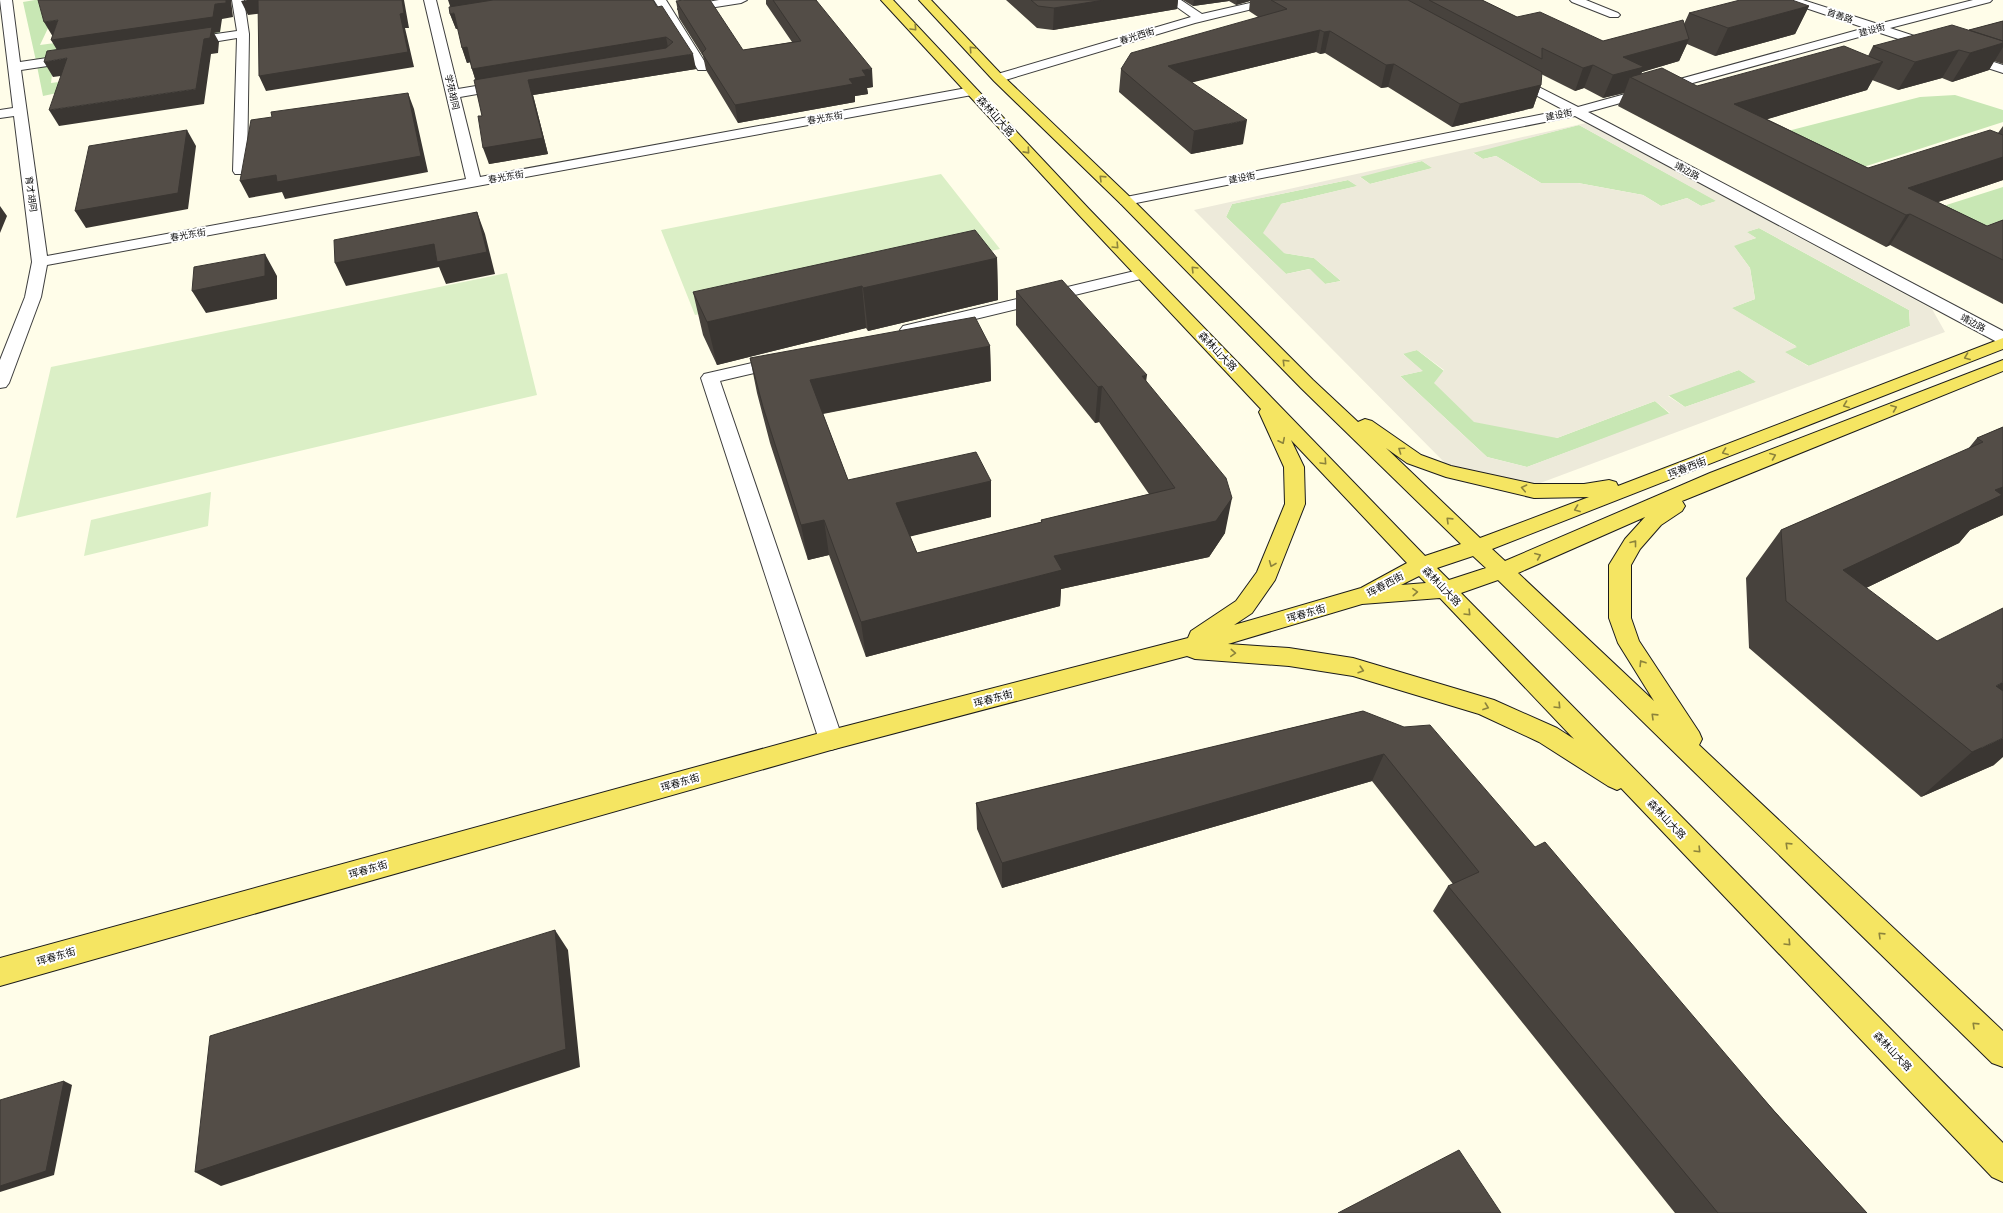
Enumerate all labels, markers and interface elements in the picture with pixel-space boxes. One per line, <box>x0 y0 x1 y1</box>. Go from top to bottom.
street label: 首善路 <box>1826 6 1855 25</box>
street label: 建设街 <box>1857 21 1886 38</box>
one-way arrow <box>909 23 917 31</box>
street label: 春光西街 <box>1118 25 1156 46</box>
one-way arrow <box>969 46 977 54</box>
street label: 学苑胡同 <box>443 73 462 111</box>
street label: 森林山大路 <box>974 93 1017 139</box>
street label: 建设街 <box>1545 107 1573 122</box>
street label: 春光东街 <box>806 109 844 126</box>
one-way arrow <box>1022 146 1029 153</box>
street label: 靖边路 <box>1673 159 1702 182</box>
street label: 春光东街 <box>487 168 525 185</box>
street label: 建设街 <box>1228 170 1256 185</box>
street label: 育才胡同 <box>24 175 39 213</box>
one-way arrow <box>1099 175 1106 182</box>
street label: 春光东街 <box>169 226 207 243</box>
one-way arrow <box>1111 241 1119 249</box>
one-way arrow <box>1191 266 1198 274</box>
street label: 靖边路 <box>1959 311 1988 334</box>
street label: 森林山大路 <box>1196 329 1240 374</box>
one-way arrow <box>1963 353 1970 361</box>
one-way arrow <box>1282 359 1290 367</box>
one-way arrow <box>1842 400 1849 408</box>
one-way arrow <box>1891 404 1898 412</box>
one-way arrow <box>1277 437 1285 445</box>
one-way arrow <box>1398 447 1405 455</box>
one-way arrow <box>1721 448 1728 456</box>
one-way arrow <box>1770 452 1777 460</box>
street label: 珲春西街 <box>1666 454 1708 481</box>
one-way arrow <box>1319 458 1326 465</box>
one-way arrow <box>1521 485 1527 493</box>
one-way arrow <box>1574 505 1581 513</box>
one-way arrow <box>1446 517 1454 525</box>
one-way arrow <box>1629 540 1636 547</box>
one-way arrow <box>1533 553 1541 561</box>
one-way arrow <box>1268 560 1276 567</box>
street label: 森林山大路 <box>1420 564 1464 609</box>
street label: 珲春西街 <box>1365 569 1406 600</box>
one-way arrow <box>1412 588 1418 597</box>
street label: 珲春东街 <box>1285 602 1327 625</box>
one-way arrow <box>1463 608 1471 616</box>
one-way arrow <box>1230 649 1236 658</box>
one-way arrow <box>1639 660 1647 667</box>
one-way arrow <box>1358 665 1365 674</box>
street label: 珲春东街 <box>972 687 1014 710</box>
one-way arrow <box>1553 701 1561 709</box>
one-way arrow <box>1482 703 1489 711</box>
one-way arrow <box>1651 713 1659 721</box>
street label: 珲春东街 <box>659 771 701 794</box>
street label: 森林山大路 <box>1645 797 1689 842</box>
one-way arrow <box>1785 842 1793 850</box>
one-way arrow <box>1693 845 1701 853</box>
street label: 珲春东街 <box>347 858 389 881</box>
one-way arrow <box>1878 932 1886 940</box>
one-way arrow <box>1783 938 1791 946</box>
street label: 珲春东街 <box>35 945 77 968</box>
one-way arrow <box>1972 1022 1980 1030</box>
street label: 森林山大路 <box>1871 1029 1915 1074</box>

